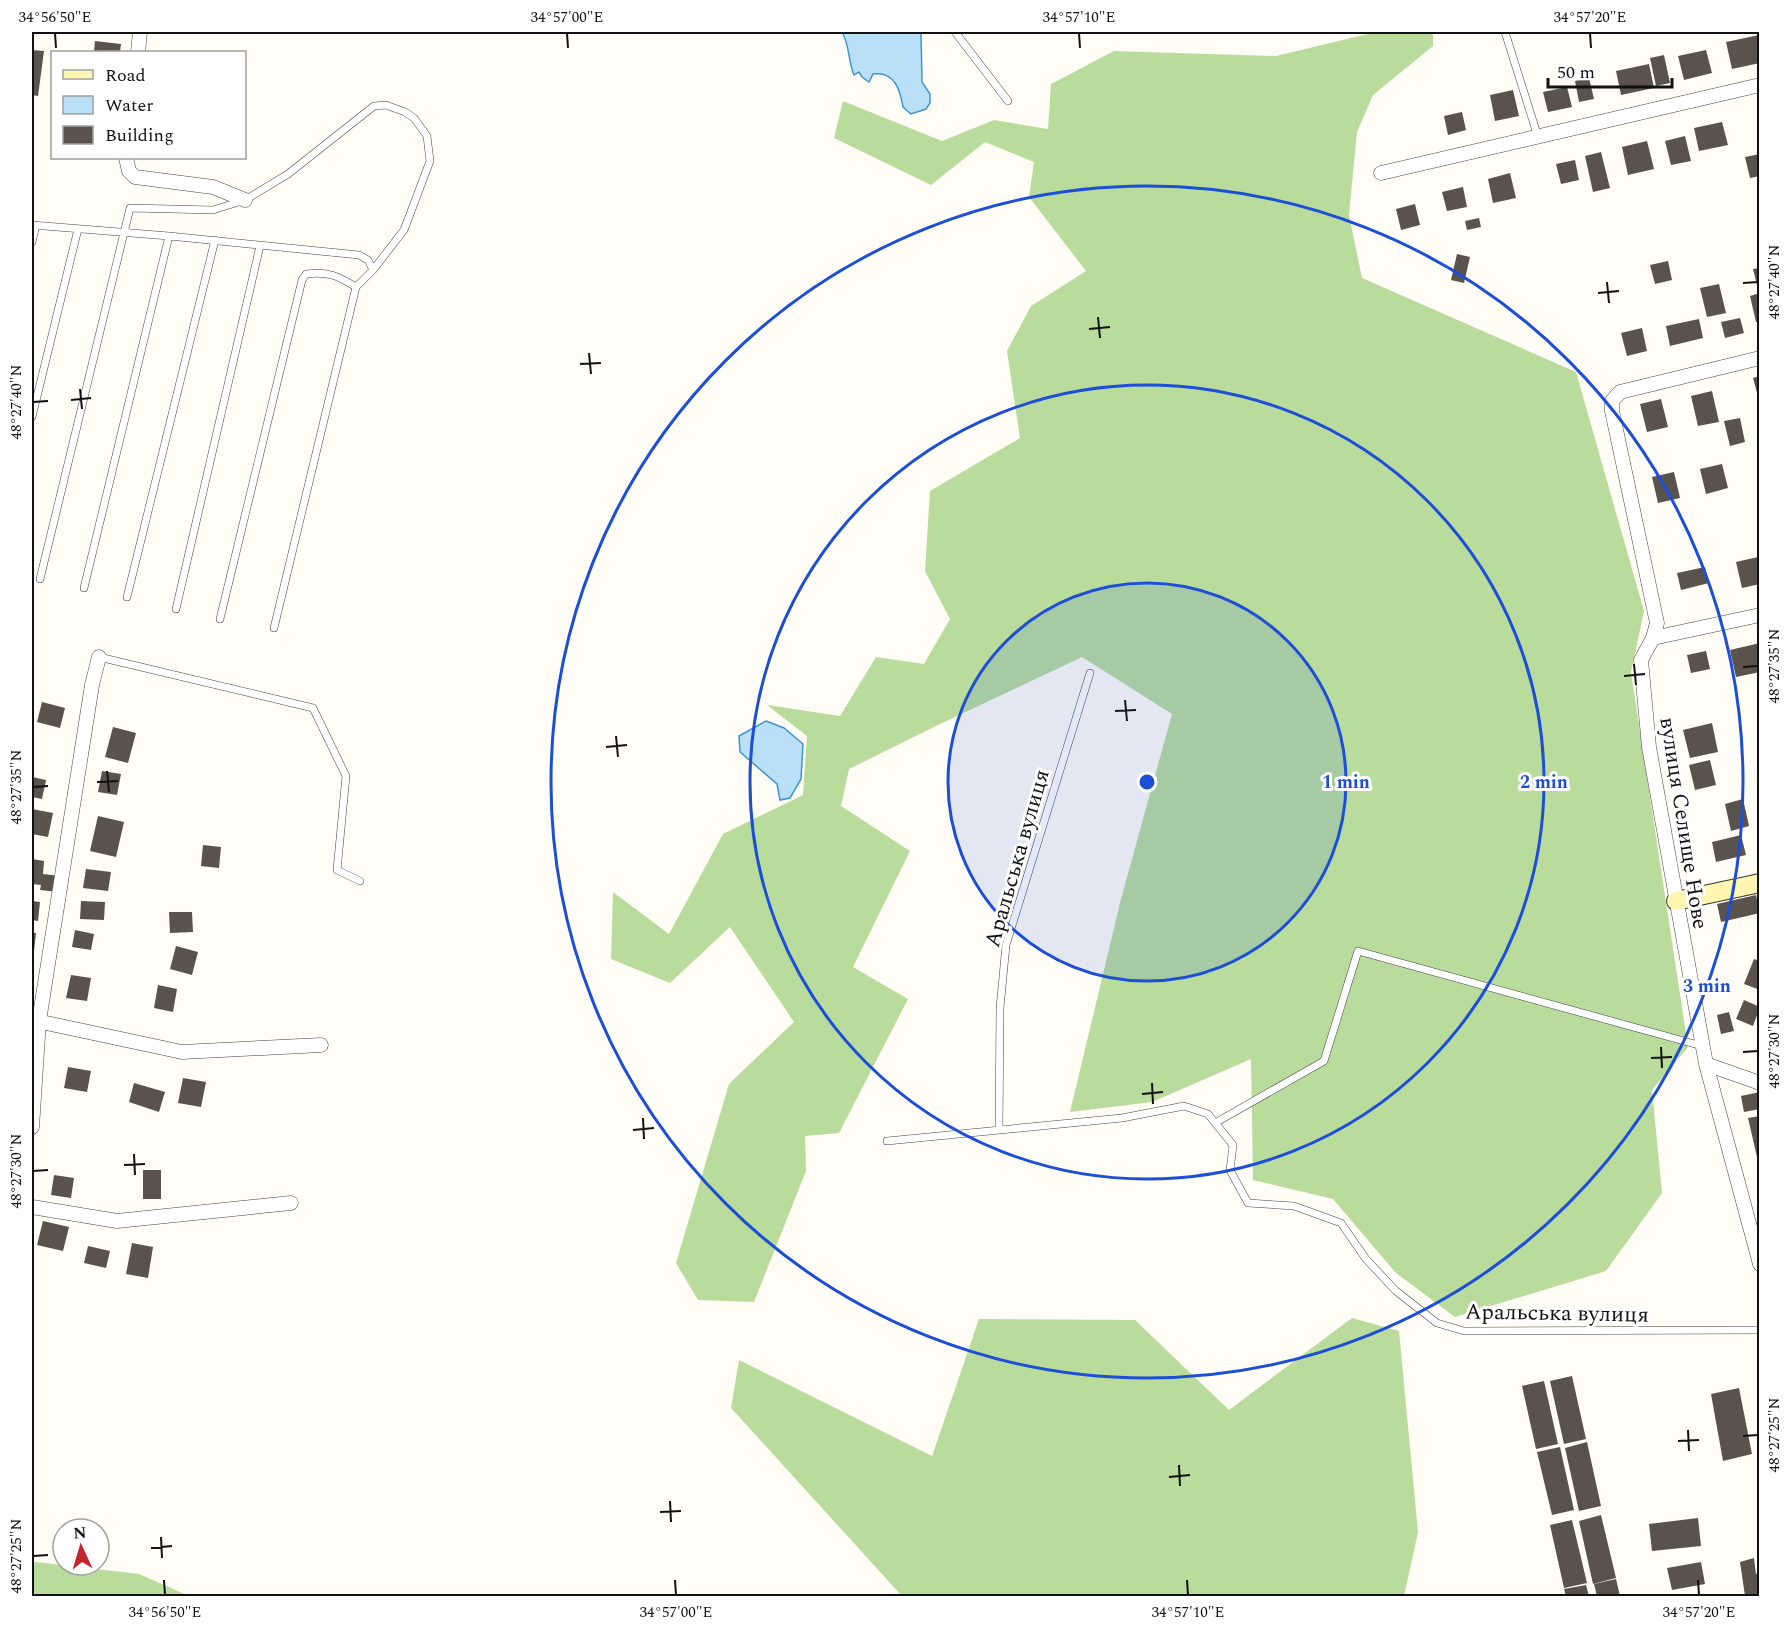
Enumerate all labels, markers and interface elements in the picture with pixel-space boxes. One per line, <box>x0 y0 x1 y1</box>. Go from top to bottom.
text: 34°56'50"E <box>19 6 91 29</box>
text: 34°57'00"E <box>531 6 603 29</box>
text: 34°57'10"E <box>1043 6 1115 29</box>
text: 34°57'20"E <box>1554 6 1626 29</box>
legend <box>51 51 246 159</box>
scale bar <box>1548 51 1672 89</box>
text: 50 m <box>1557 59 1595 86</box>
text: Road <box>105 62 146 89</box>
text: Water <box>105 92 153 119</box>
text: Building <box>105 122 174 149</box>
text: 48°27'40"N <box>1763 244 1786 320</box>
text: 48°27'40"N <box>5 364 28 440</box>
text: 48°27'35"N <box>1763 628 1786 704</box>
street label: вулиця Селище Нове <box>1650 715 1717 932</box>
text: 48°27'35"N <box>5 749 28 825</box>
street label: Аральська вулиця <box>976 766 1059 951</box>
text: 1 min <box>1322 769 1370 796</box>
text: 2 min <box>1520 769 1568 796</box>
centre of rings <box>1137 772 1157 792</box>
text: 3 min <box>1683 973 1731 1000</box>
text: 48°27'30"N <box>1763 1013 1786 1089</box>
text: 48°27'30"N <box>5 1133 28 1209</box>
street label: Аральська вулиця <box>1465 1295 1649 1332</box>
text: 48°27'25"N <box>1763 1397 1786 1473</box>
north arrow <box>51 1517 111 1577</box>
text: 48°27'25"N <box>5 1518 28 1594</box>
text: N <box>73 1521 87 1545</box>
text: 34°56'50"E <box>129 1601 201 1624</box>
text: 34°57'00"E <box>640 1601 712 1624</box>
text: 34°57'10"E <box>1152 1601 1224 1624</box>
text: 34°57'20"E <box>1663 1601 1735 1624</box>

